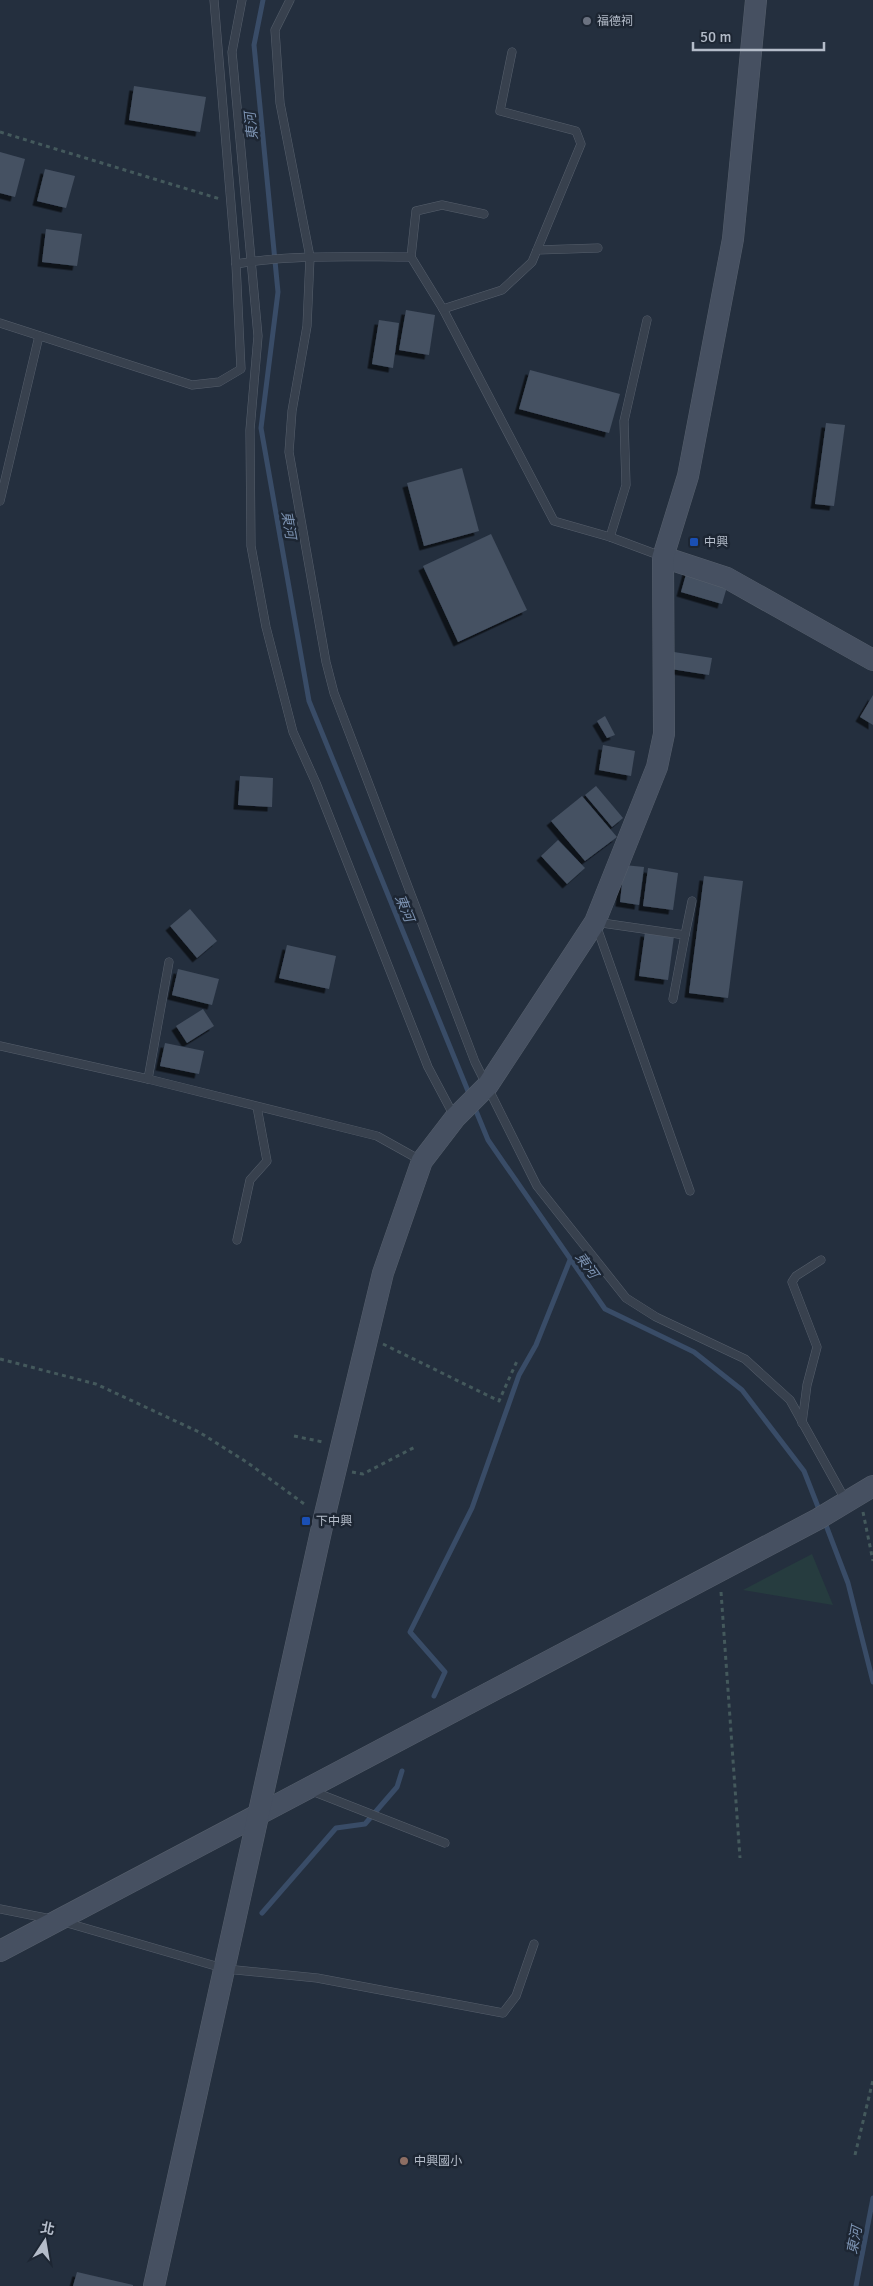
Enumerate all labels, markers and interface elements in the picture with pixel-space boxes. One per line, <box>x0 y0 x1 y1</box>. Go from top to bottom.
place label: 福德祠 <box>597 14 633 29</box>
marker: 福德祠 <box>581 15 593 27</box>
scale bar <box>693 20 824 52</box>
text: 50 m <box>700 28 731 46</box>
water label: 東河 <box>241 108 261 141</box>
water label: 東河 <box>278 510 300 543</box>
place label: 中興 <box>704 535 728 550</box>
marker: 中興 <box>688 536 700 548</box>
water label: 東河 <box>391 892 419 927</box>
water label: 東河 <box>572 1249 603 1284</box>
place label: 下中興 <box>316 1514 352 1529</box>
marker: 下中興 <box>300 1515 312 1527</box>
place label: 中興國小 <box>414 2154 462 2169</box>
marker: 中興國小 <box>398 2155 410 2167</box>
north arrow <box>20 2216 70 2266</box>
text: 北 <box>39 2219 56 2239</box>
water label: 東河 <box>843 2222 866 2255</box>

